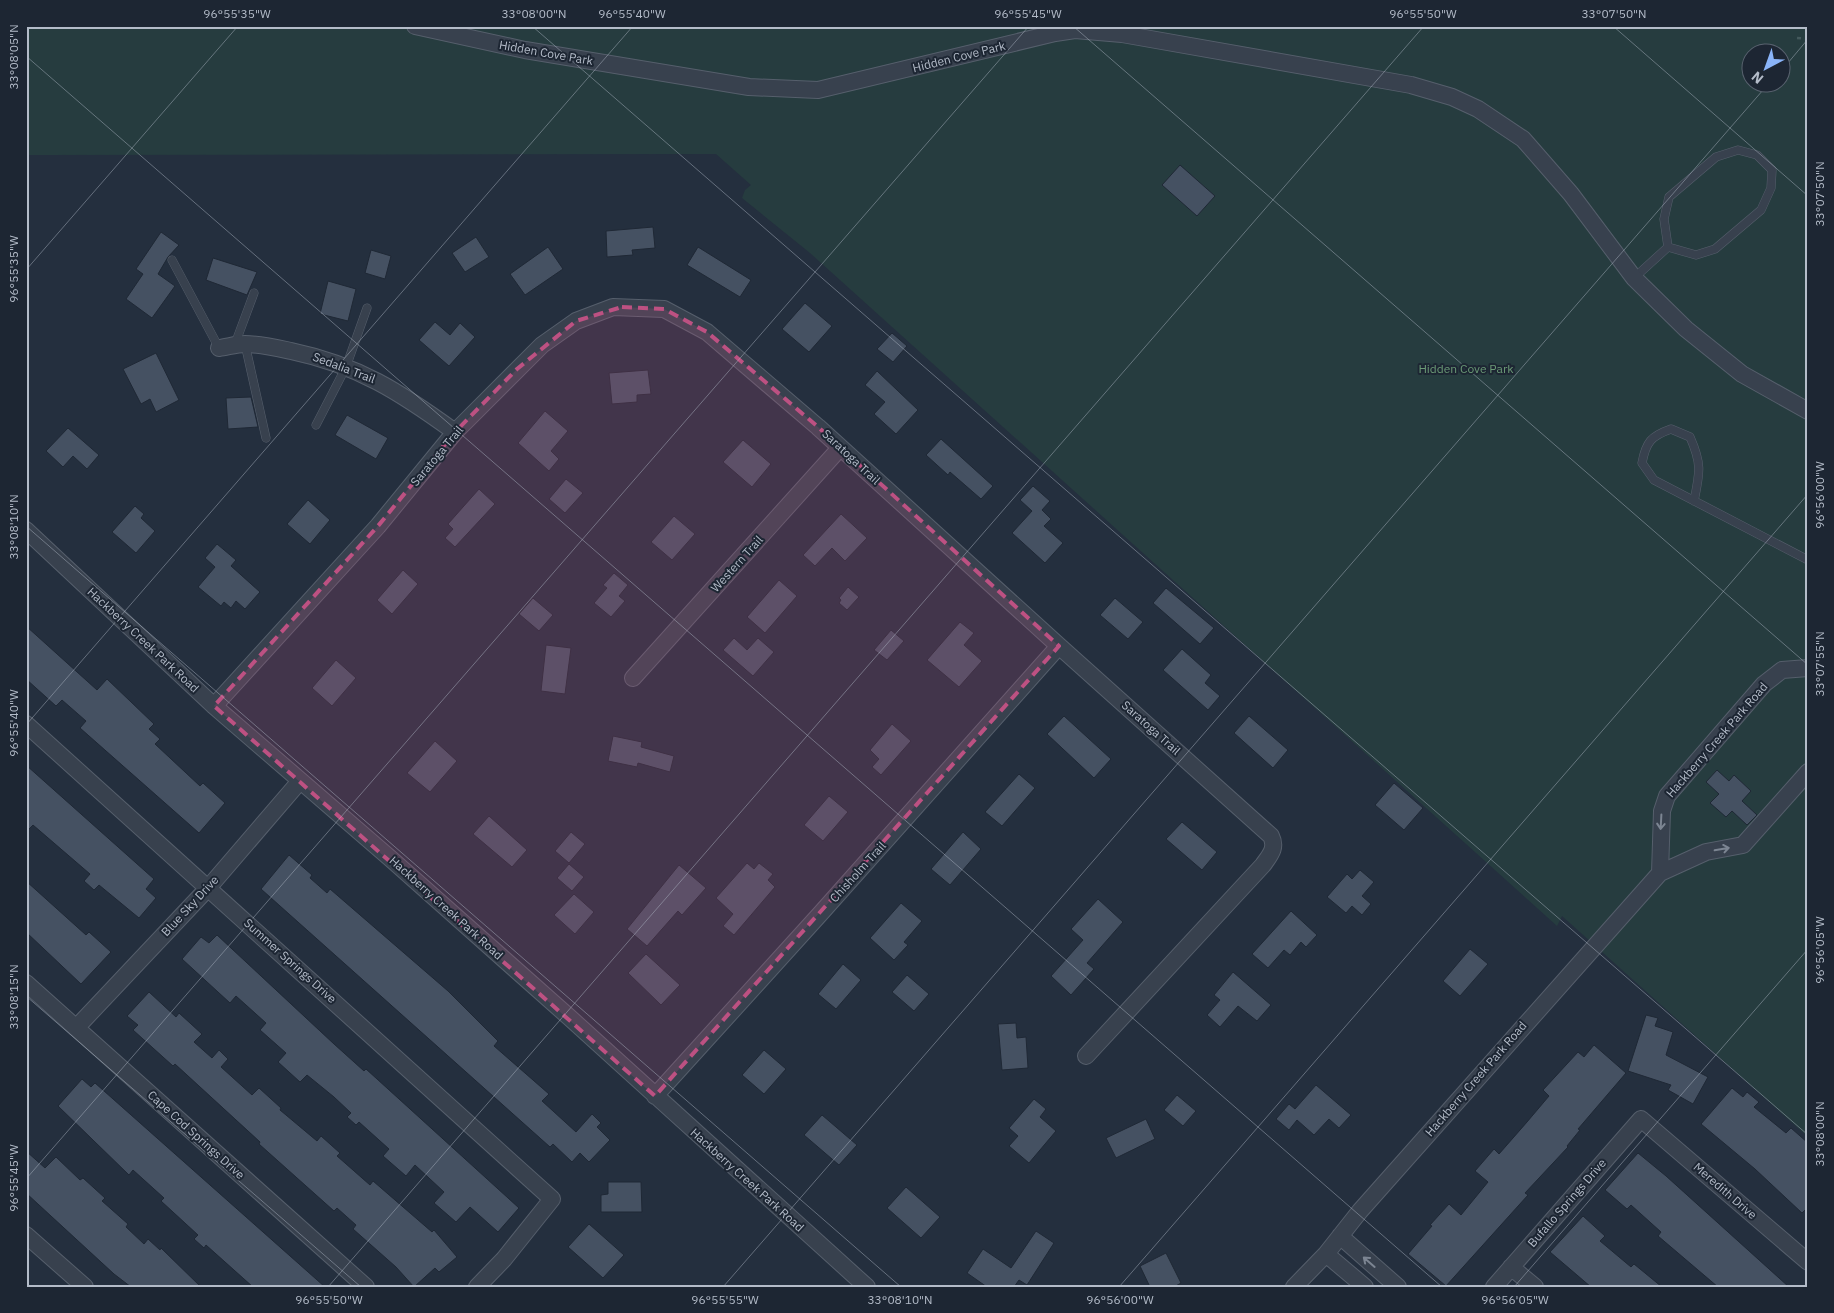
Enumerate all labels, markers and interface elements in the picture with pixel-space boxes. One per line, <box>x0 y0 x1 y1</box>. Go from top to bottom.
text: 96°55'35"W <box>203 6 271 21</box>
text: 33°08'00"N <box>501 6 567 21</box>
text: 96°55'40"W <box>598 6 666 21</box>
text: 96°55'45"W <box>994 6 1062 21</box>
text: 96°55'50"W <box>1389 6 1457 21</box>
text: 33°07'50"N <box>1581 6 1647 21</box>
text: 33°08'05"N <box>6 24 21 90</box>
street label: Hidden Cove Park <box>498 37 595 68</box>
street label: Hidden Cove Park <box>911 38 1008 75</box>
north arrow <box>1742 42 1792 92</box>
text: N <box>1748 68 1767 88</box>
text: 33°07'50"N <box>1812 161 1827 227</box>
text: 96°55'35"W <box>6 235 21 303</box>
street label: Sedalia Trail <box>311 349 378 386</box>
park label: Hidden Cove Park <box>1418 361 1514 376</box>
street label: Saratoga Trail <box>407 423 466 489</box>
street label: Saratoga Trail <box>819 426 883 487</box>
text: 96°56'00"W <box>1812 461 1827 529</box>
text: 33°08'10"N <box>6 494 21 560</box>
street label: Western Trail <box>707 532 766 595</box>
street label: Hackberry Creek Park Road <box>84 584 202 695</box>
text: 33°07'55"N <box>1812 631 1827 697</box>
street label: Hackberry Creek Park Road <box>1663 679 1771 800</box>
text: 96°55'40"W <box>6 689 21 757</box>
street label: Saratoga Trail <box>1119 697 1184 758</box>
one-way arrow <box>1657 814 1666 830</box>
street label: Chisholm Trail <box>826 838 889 905</box>
one-way arrow <box>1714 844 1730 854</box>
street label: Hackberry Creek Park Road <box>387 853 506 963</box>
street label: Blue Sky Drive <box>158 872 222 939</box>
street label: Summer Springs Drive <box>241 915 340 1006</box>
text: 96°56'05"W <box>1812 916 1827 984</box>
text: 33°08'15"N <box>6 964 21 1030</box>
street label: Hackberry Creek Park Road <box>1422 1018 1530 1139</box>
street label: Cape Cod Springs Drive <box>145 1087 248 1182</box>
text: 33°08'00"N <box>1812 1101 1827 1167</box>
street label: Hackberry Creek Park Road <box>688 1125 807 1235</box>
text: 96°55'45"W <box>6 1144 21 1212</box>
street label: Bufallo Springs Drive <box>1524 1155 1609 1250</box>
street label: Meredith Drive <box>1691 1159 1760 1222</box>
one-way arrow <box>1362 1256 1375 1267</box>
text: 96°55'50"W <box>295 1292 363 1307</box>
text: 96°55'55"W <box>691 1292 759 1307</box>
text: 33°08'10"N <box>867 1292 933 1307</box>
text: 96°56'00"W <box>1086 1292 1154 1307</box>
text: 96°56'05"W <box>1481 1292 1549 1307</box>

